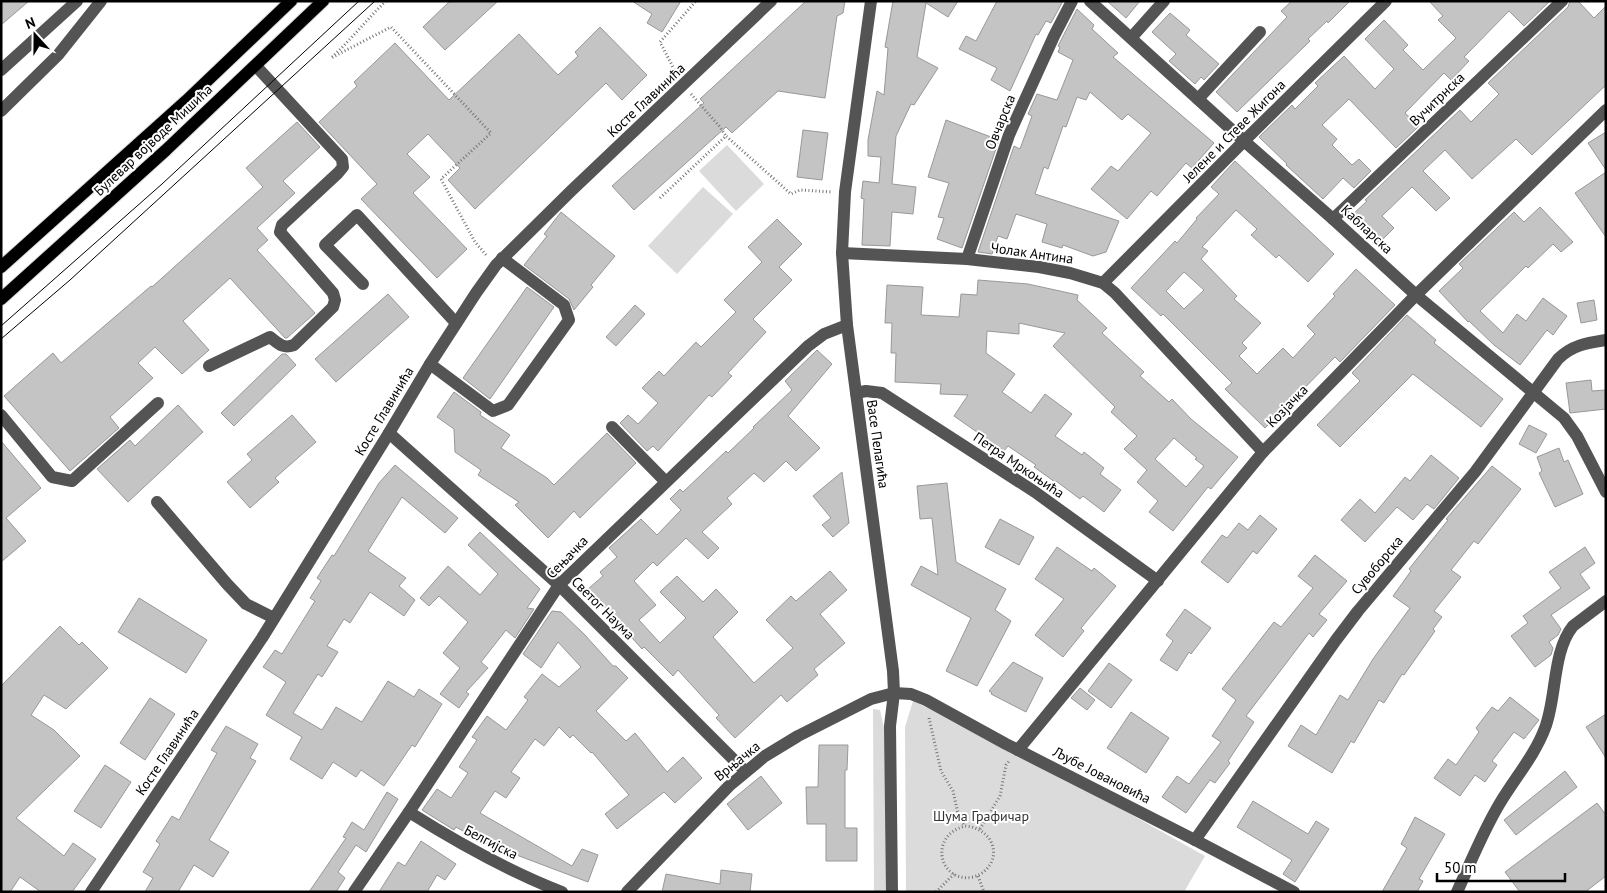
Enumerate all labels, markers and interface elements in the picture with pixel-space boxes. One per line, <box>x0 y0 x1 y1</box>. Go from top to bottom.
north arrow <box>10 10 60 60</box>
text: N <box>23 13 38 33</box>
street label: Косте Главинића <box>603 59 689 141</box>
street label: Вучитрнска <box>1406 68 1468 130</box>
street label: Јелене и Стеве Жигона <box>1178 76 1289 187</box>
street label: Булевар војводе Мишића <box>90 80 216 200</box>
street label: Овчарска <box>981 92 1019 152</box>
street label: Кабларска <box>1337 200 1397 258</box>
street label: Чолак Антина <box>989 238 1075 268</box>
street label: Косте Главинића <box>350 363 418 459</box>
street label: Козјачка <box>1262 381 1312 431</box>
street label: Васе Пелагића <box>863 398 893 490</box>
street label: Петра Мркоњића <box>970 428 1068 502</box>
street label: Сењачка <box>542 532 592 582</box>
street label: Сувоборска <box>1347 532 1407 598</box>
street label: Светог Наума <box>568 573 638 643</box>
street label: Косте Главинића <box>131 705 203 799</box>
street label: Врњачка <box>710 737 764 785</box>
street label: Љубе Јовановића <box>1049 742 1154 807</box>
park label: Шума Графичар <box>933 807 1029 825</box>
street label: Белгијска <box>461 821 521 863</box>
scale bar <box>1437 850 1564 882</box>
text: 50 m <box>1444 858 1477 877</box>

